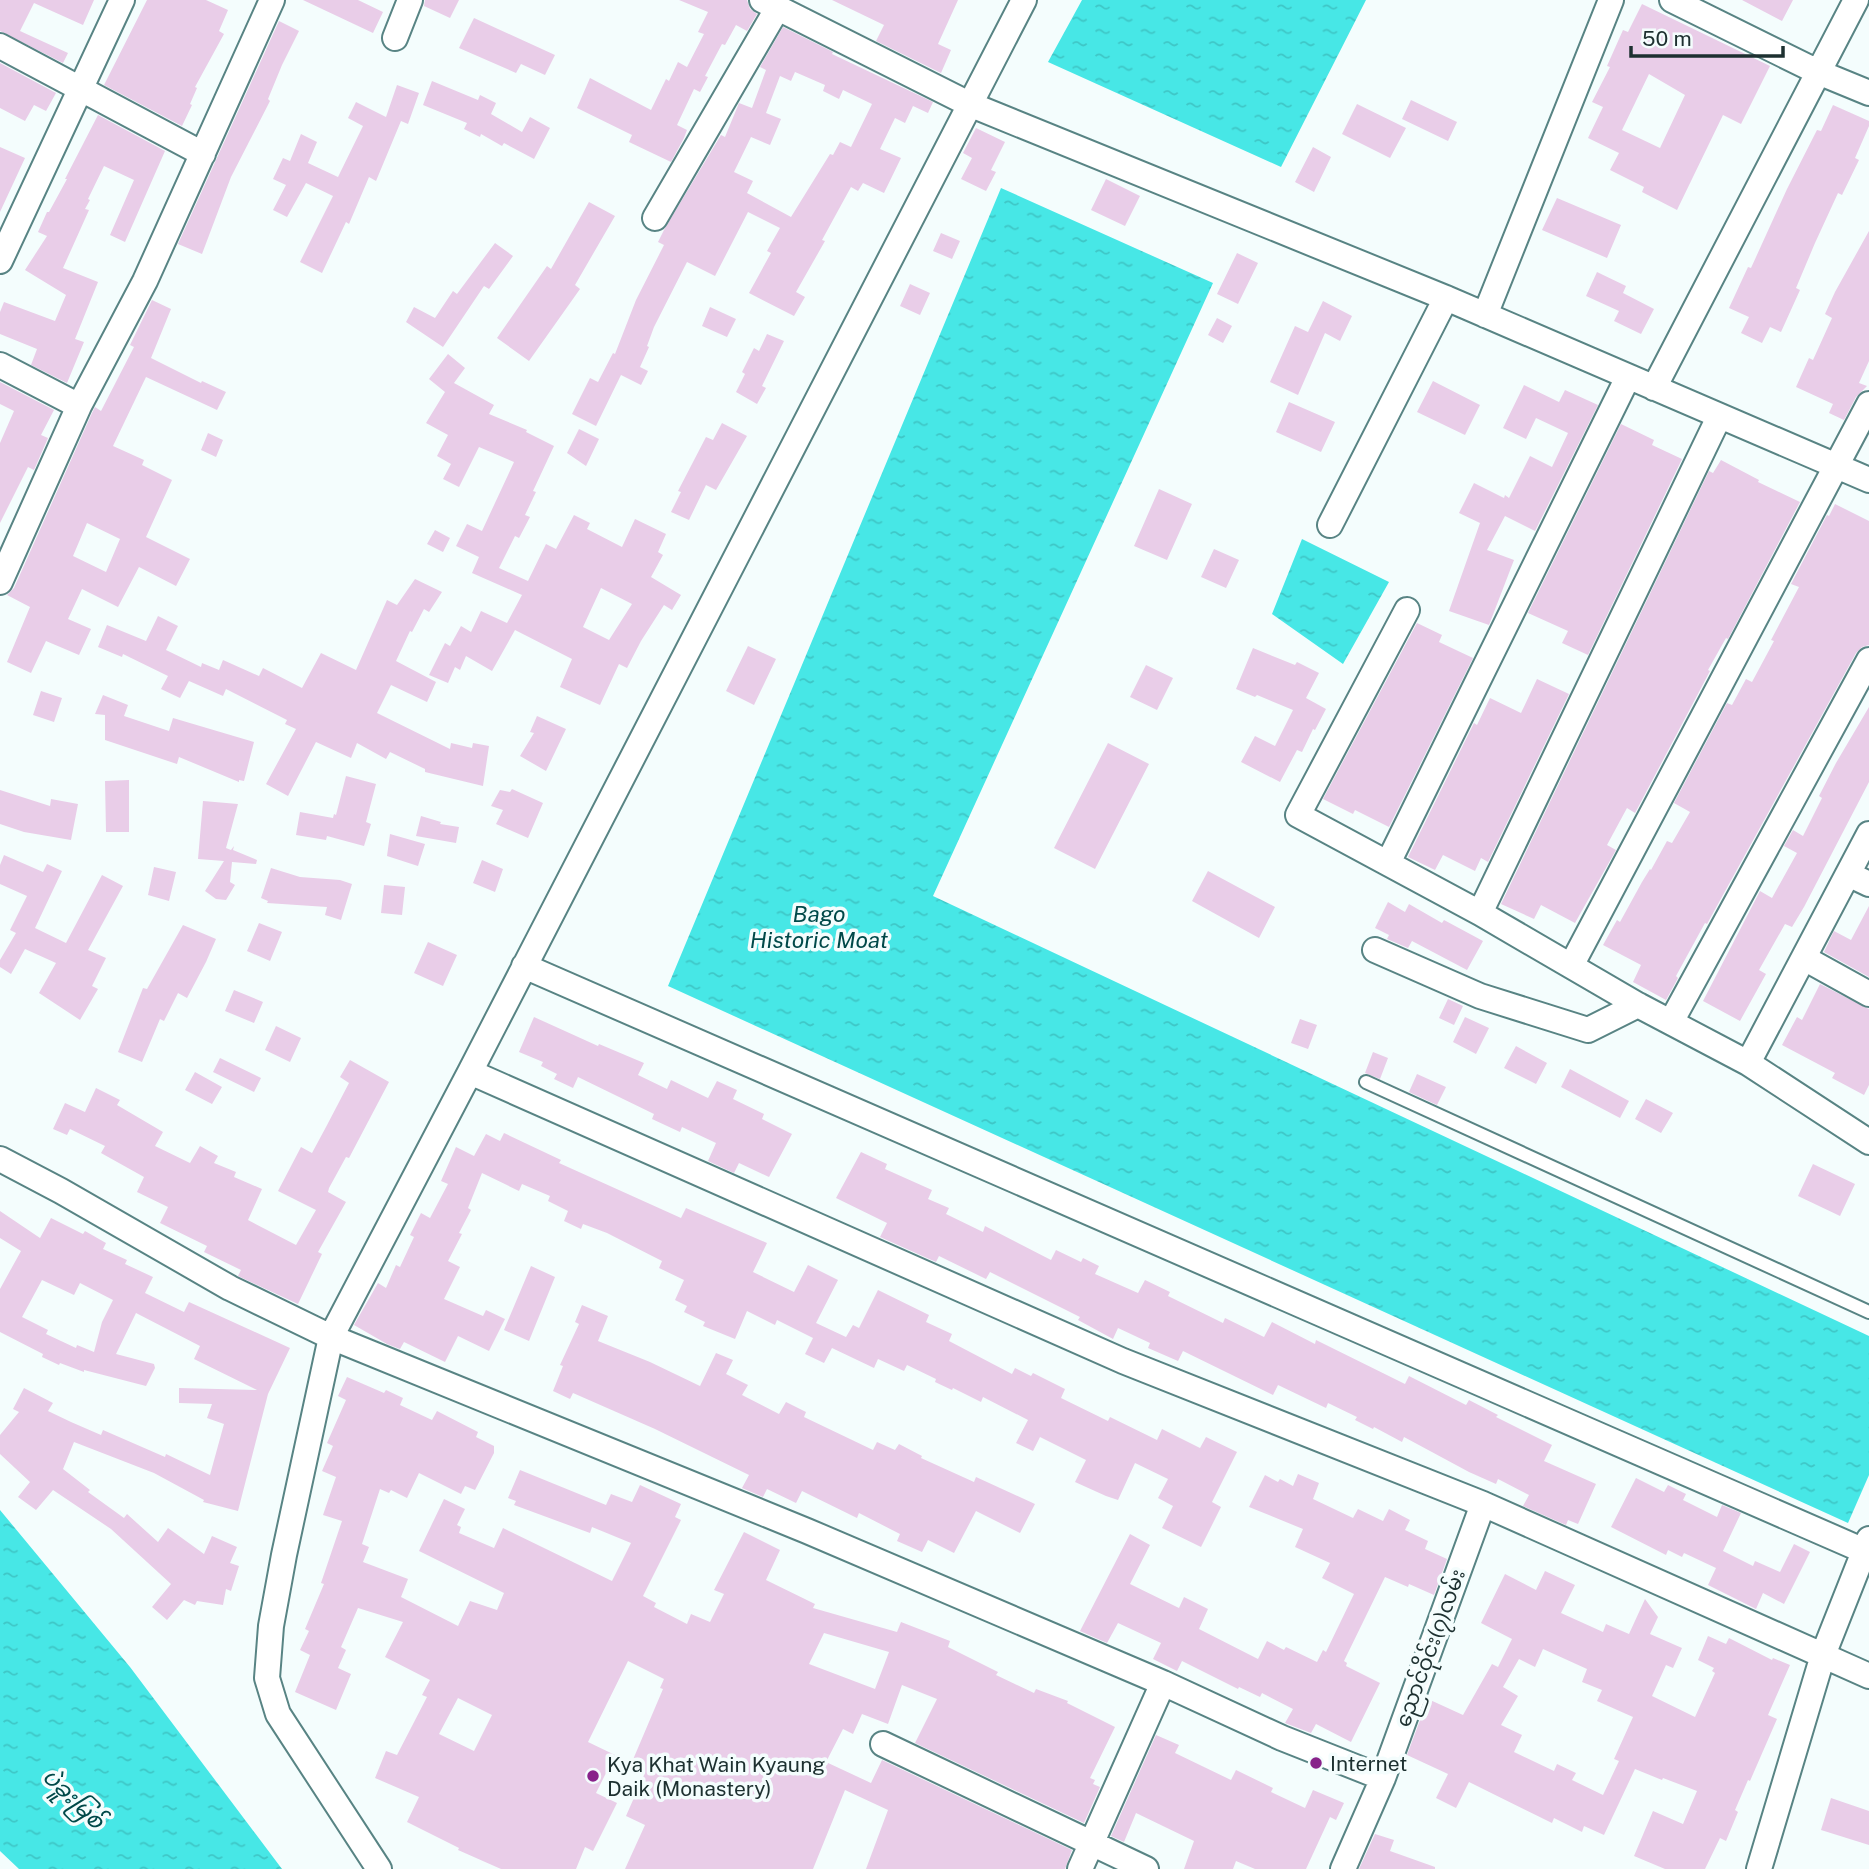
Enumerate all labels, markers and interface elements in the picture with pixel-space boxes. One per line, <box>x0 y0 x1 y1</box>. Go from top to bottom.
scale bar <box>1631 14 1783 58</box>
text: 50 m <box>1642 26 1692 51</box>
water label: Bago Historic Moat <box>750 900 888 953</box>
street label: ညောင်ဝိုင်း(၇)လမ်း <box>1387 1565 1475 1732</box>
place label: Internet <box>1330 1751 1407 1776</box>
place label: Kya Khat Wain Kyaung Daik (Monastery) <box>607 1752 825 1801</box>
marker: Internet <box>1308 1755 1324 1771</box>
water label: ပဲခူးမြစ် <box>33 1761 113 1839</box>
marker: Kya Khat Wain Kyaung Daik (Monastery) <box>585 1768 601 1784</box>

